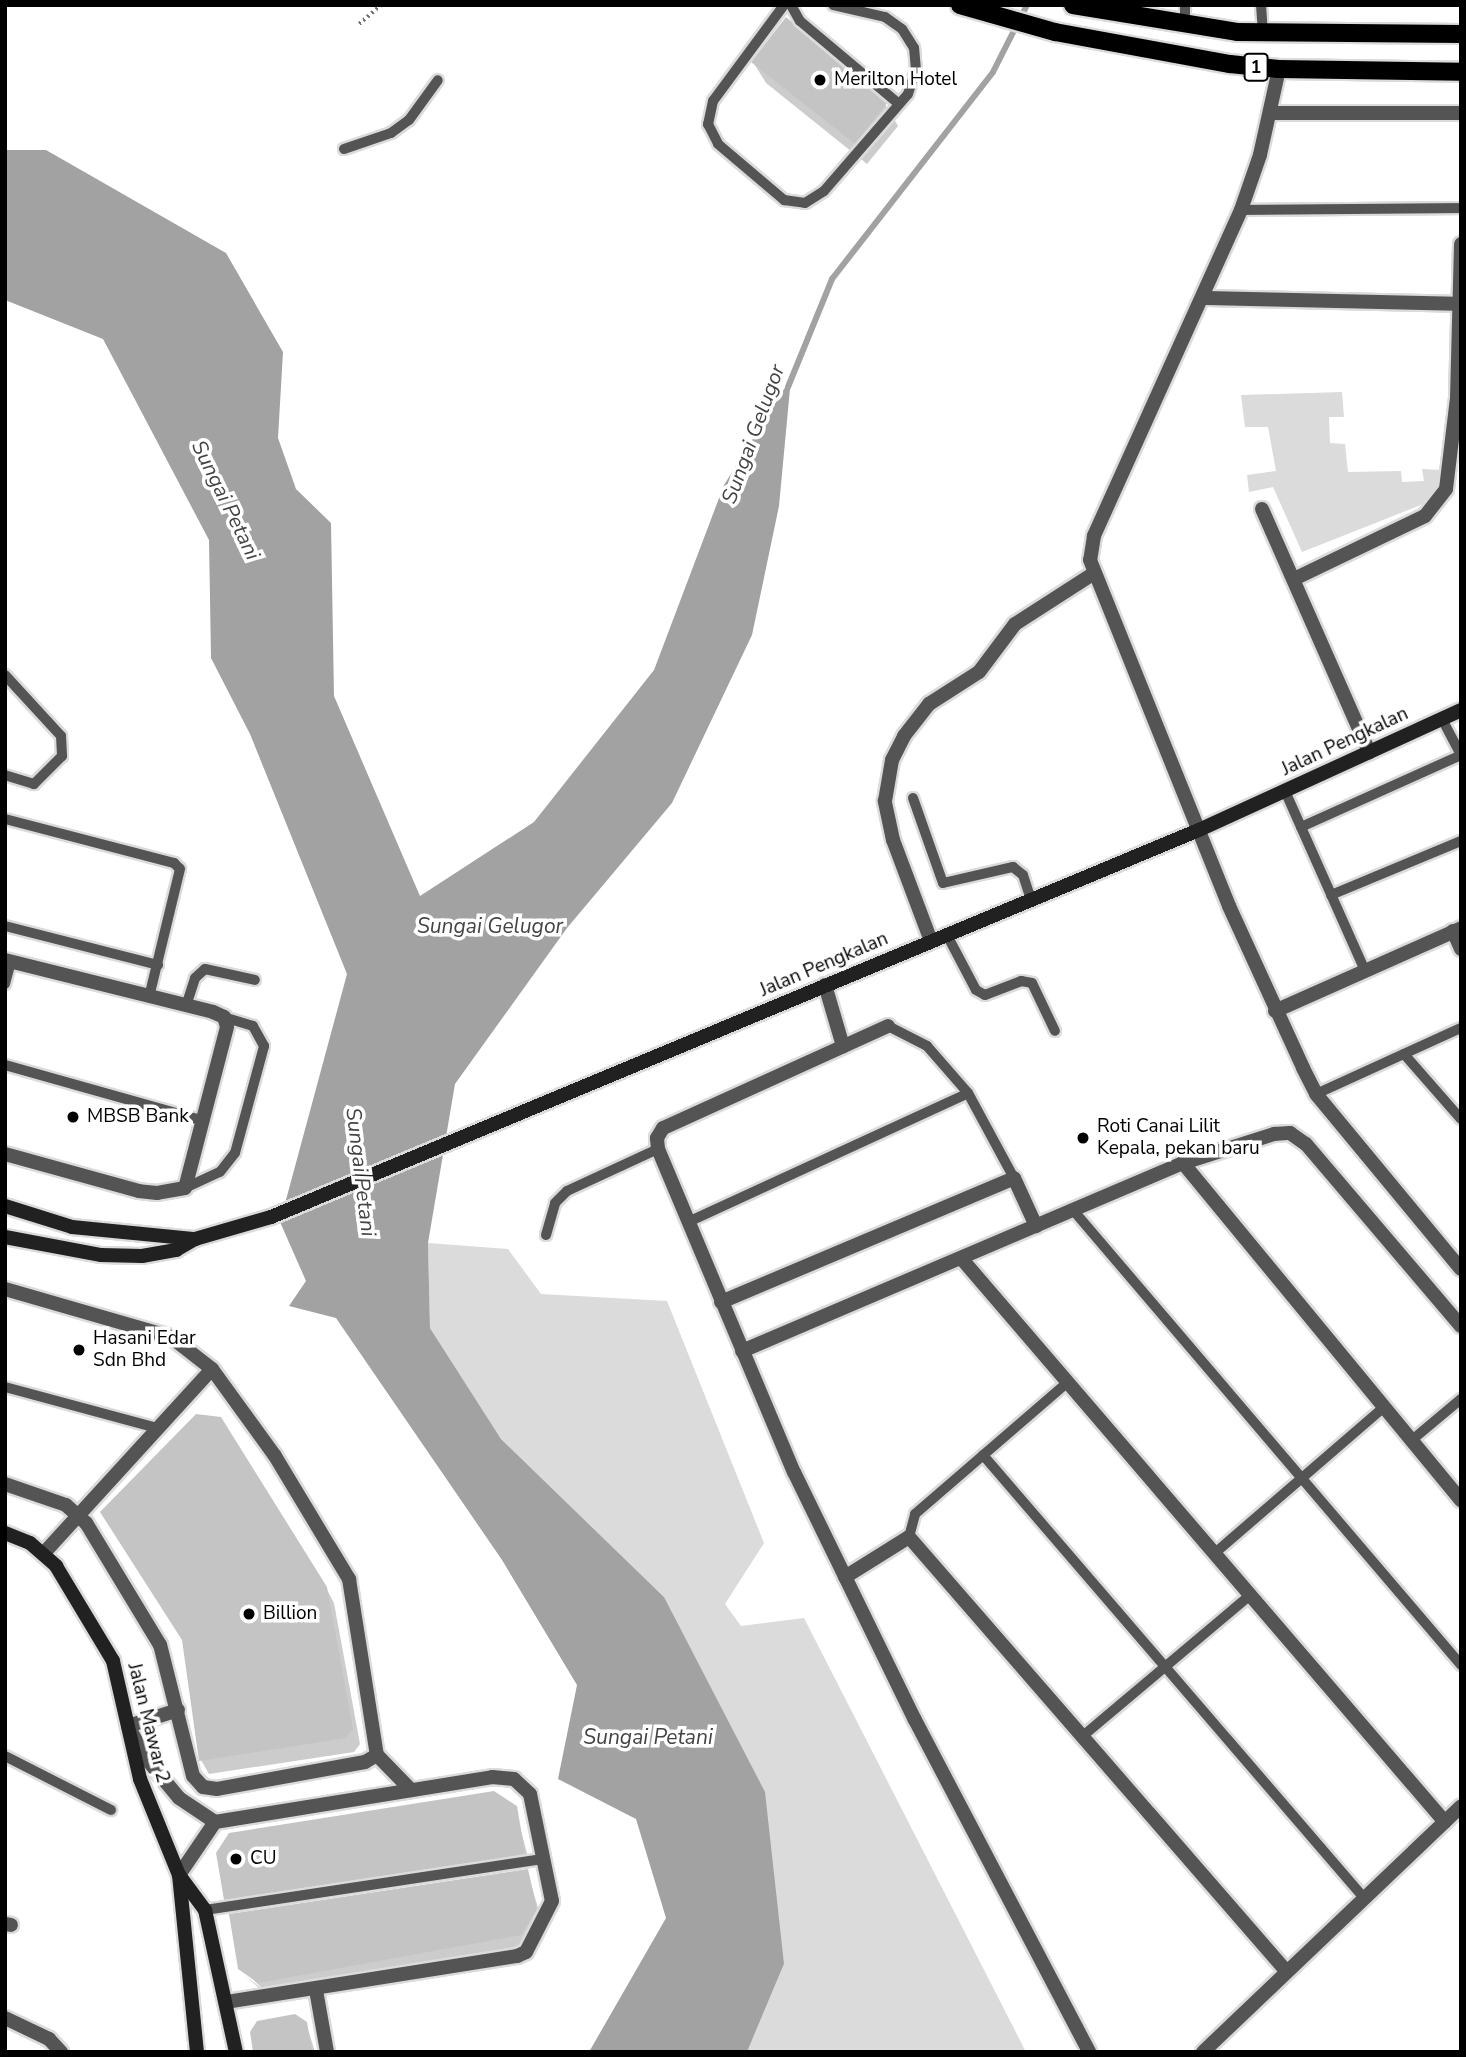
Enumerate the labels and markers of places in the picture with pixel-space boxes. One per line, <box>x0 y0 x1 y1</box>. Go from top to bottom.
place label: Merilton Hotel <box>834 69 957 91</box>
marker: Merilton Hotel <box>812 72 828 88</box>
place label: MBSB Bank <box>87 1106 189 1128</box>
marker: MBSB Bank <box>65 1109 81 1125</box>
place label: Roti Canai Lilit Kepala, pekan baru <box>1097 1116 1260 1160</box>
marker: Roti Canai Lilit Kepala, pekan baru <box>1075 1130 1091 1146</box>
place label: Hasani Edar Sdn Bhd <box>93 1328 196 1372</box>
marker: Hasani Edar Sdn Bhd <box>71 1342 87 1358</box>
place label: Billion <box>263 1603 317 1625</box>
marker: Billion <box>241 1606 257 1622</box>
place label: CU <box>250 1848 277 1870</box>
marker: CU <box>228 1851 244 1867</box>

